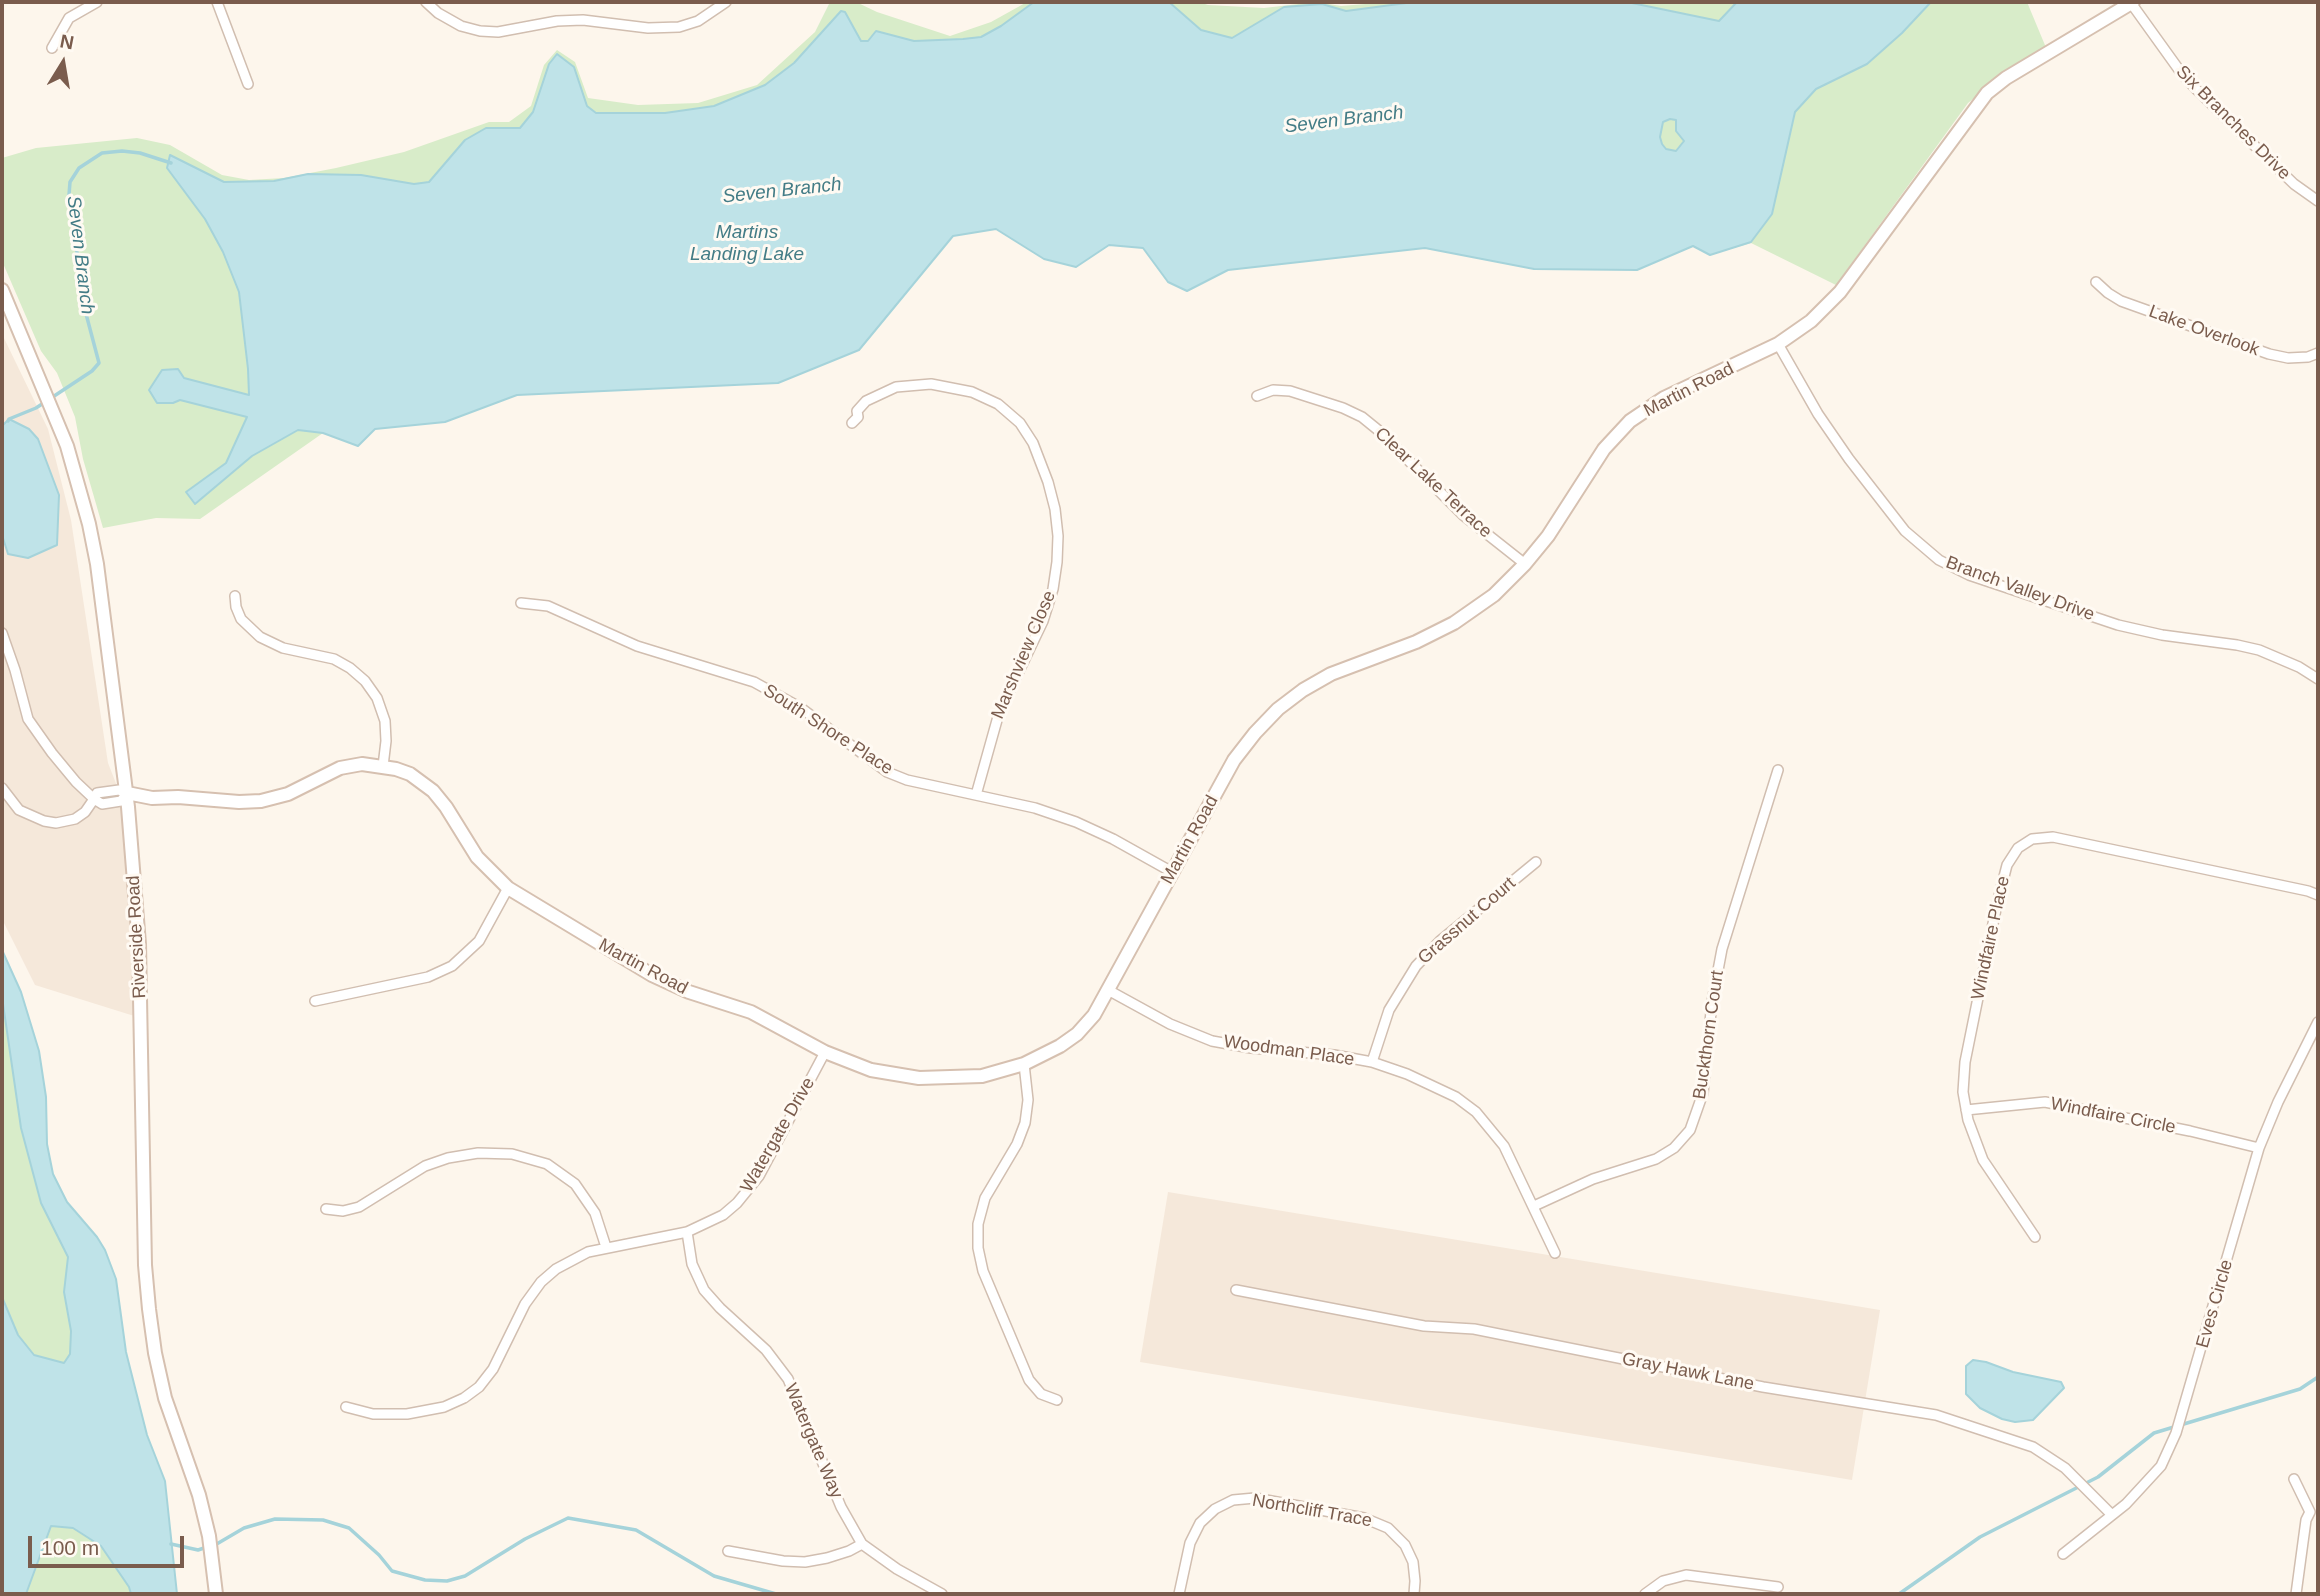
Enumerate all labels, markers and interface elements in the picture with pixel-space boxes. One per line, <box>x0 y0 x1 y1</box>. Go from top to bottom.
north arrow <box>28 28 98 98</box>
text: N <box>58 30 76 54</box>
street label: Six Branches Drive <box>2171 61 2295 185</box>
water label: Seven Branch <box>1283 101 1405 139</box>
water label: Seven Branch <box>721 173 843 209</box>
water label: Seven Branch <box>61 194 99 316</box>
water label: Martins Landing Lake <box>690 222 804 266</box>
street label: Lake Overlook <box>2146 301 2262 361</box>
street label: Martin Road <box>1640 358 1738 422</box>
street label: Clear Lake Terrace <box>1370 423 1496 543</box>
street label: Branch Valley Drive <box>1943 552 2097 626</box>
street label: Marshview Close <box>987 588 1061 722</box>
street label: South Shore Place <box>759 680 897 780</box>
street label: Martin Road <box>1157 792 1223 888</box>
street label: Grassnut Court <box>1414 873 1520 969</box>
street label: Windfaire Place <box>1967 874 2015 1002</box>
street label: Riverside Road <box>123 875 151 999</box>
street label: Martin Road <box>595 934 691 1000</box>
street label: Buckthorn Court <box>1689 969 1729 1101</box>
street label: Woodman Place <box>1222 1031 1356 1071</box>
street label: Watergate Drive <box>736 1074 820 1196</box>
street label: Windfaire Circle <box>2049 1093 2177 1139</box>
street label: Eves Circle <box>2192 1257 2238 1351</box>
street label: Gray Hawk Lane <box>1620 1349 1756 1395</box>
street label: Watergate Way <box>779 1380 847 1502</box>
street label: Northcliff Trace <box>1251 1490 1373 1532</box>
scale bar <box>32 1522 187 1566</box>
text: 100 m <box>41 1536 99 1559</box>

